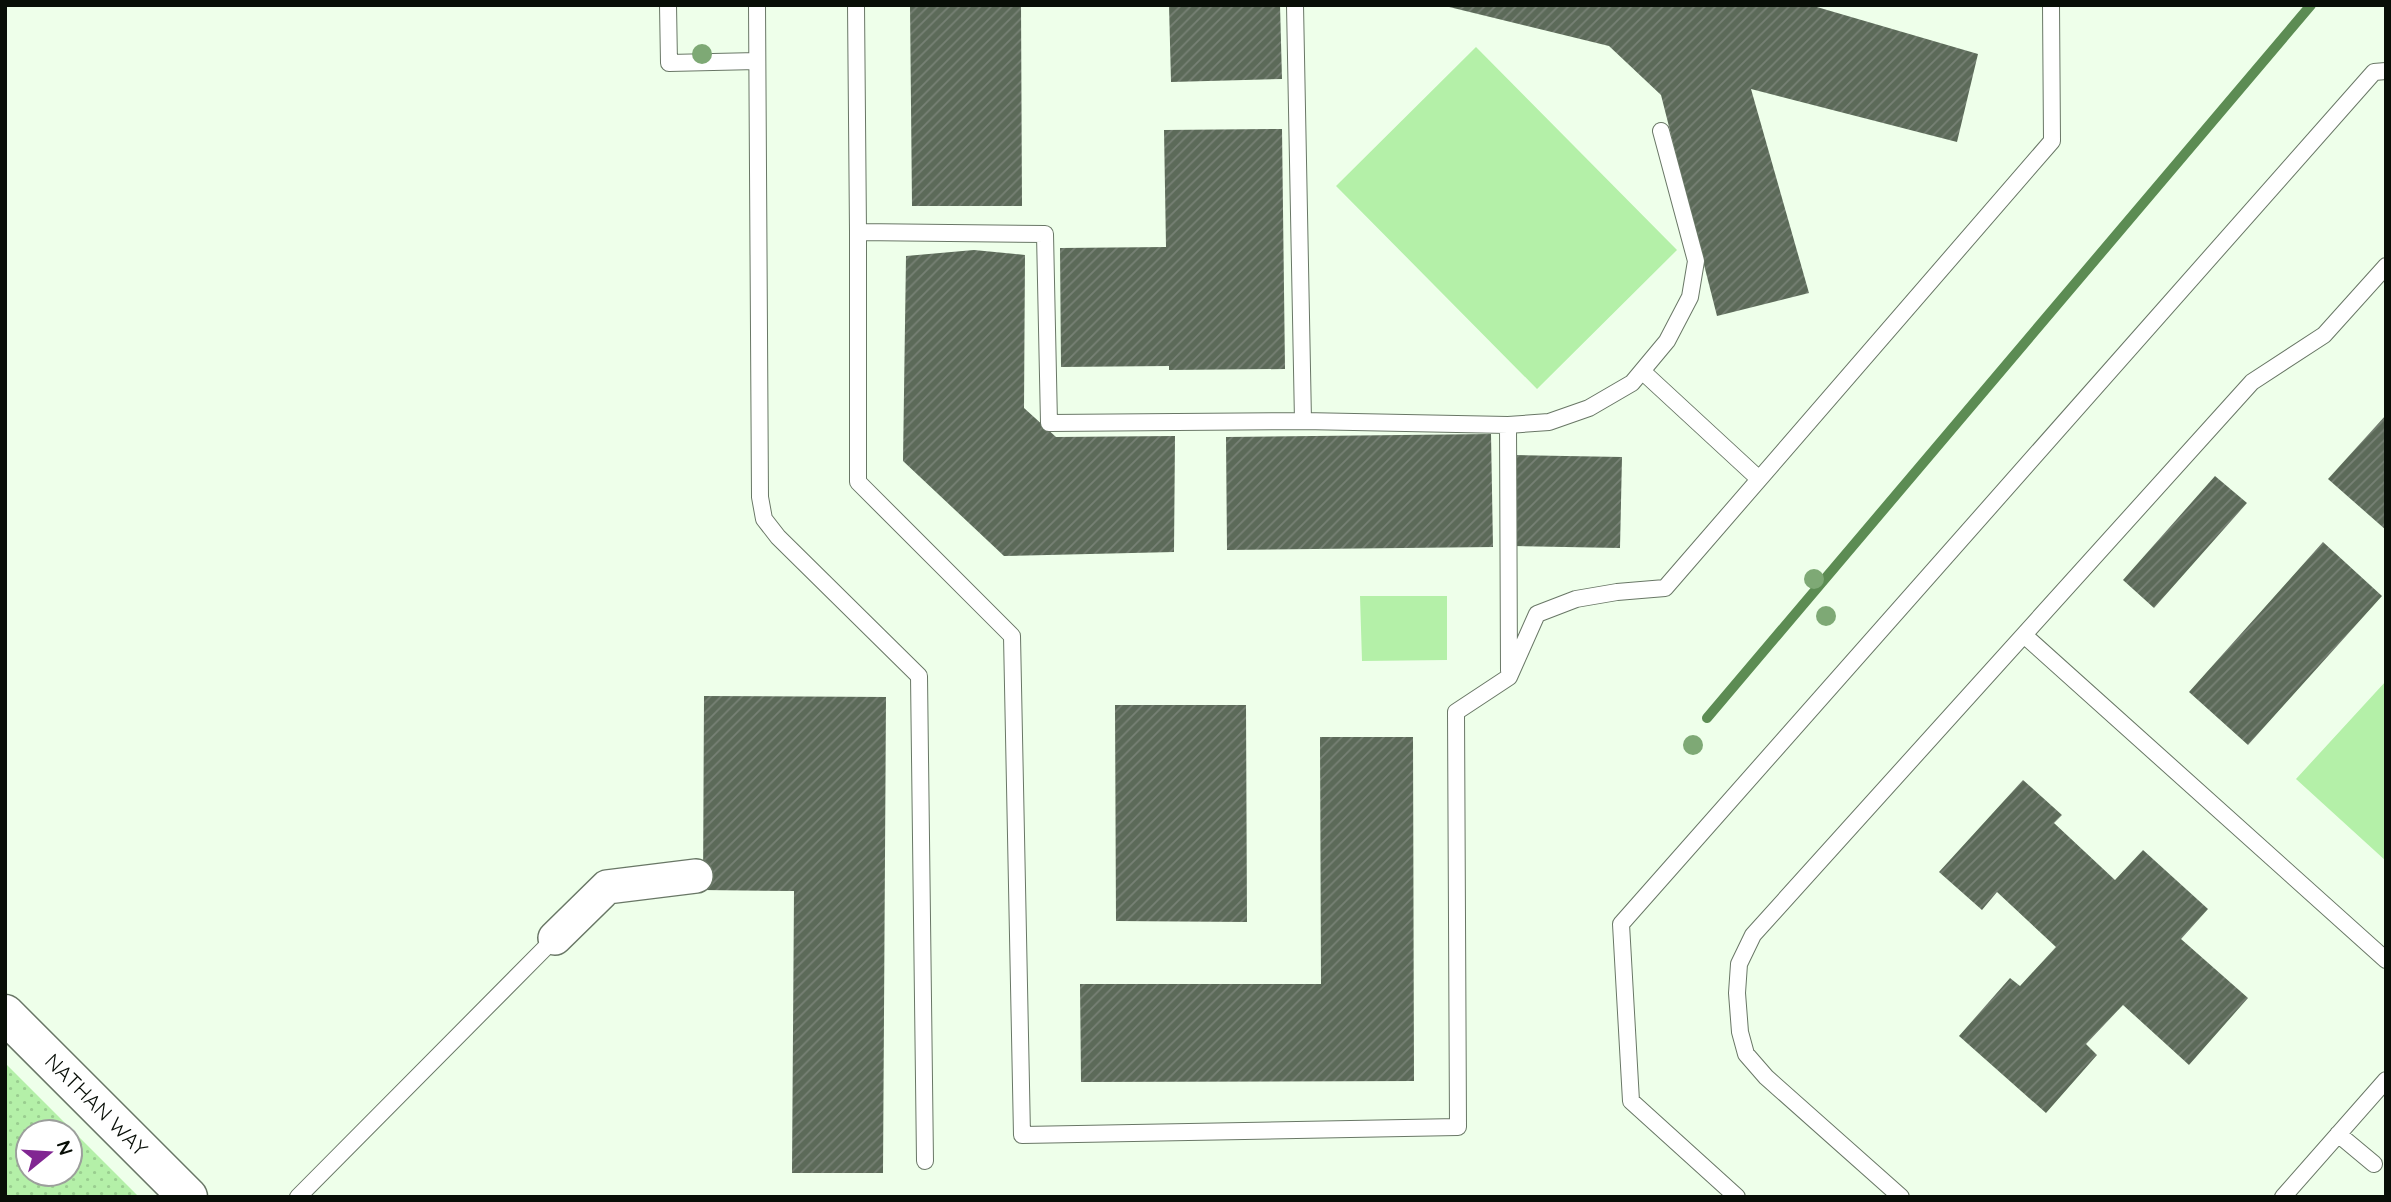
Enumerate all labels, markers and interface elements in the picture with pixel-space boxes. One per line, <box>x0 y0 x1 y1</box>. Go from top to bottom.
street label: NATHAN WAY <box>40 1049 152 1161</box>
north arrow <box>14 1118 84 1188</box>

